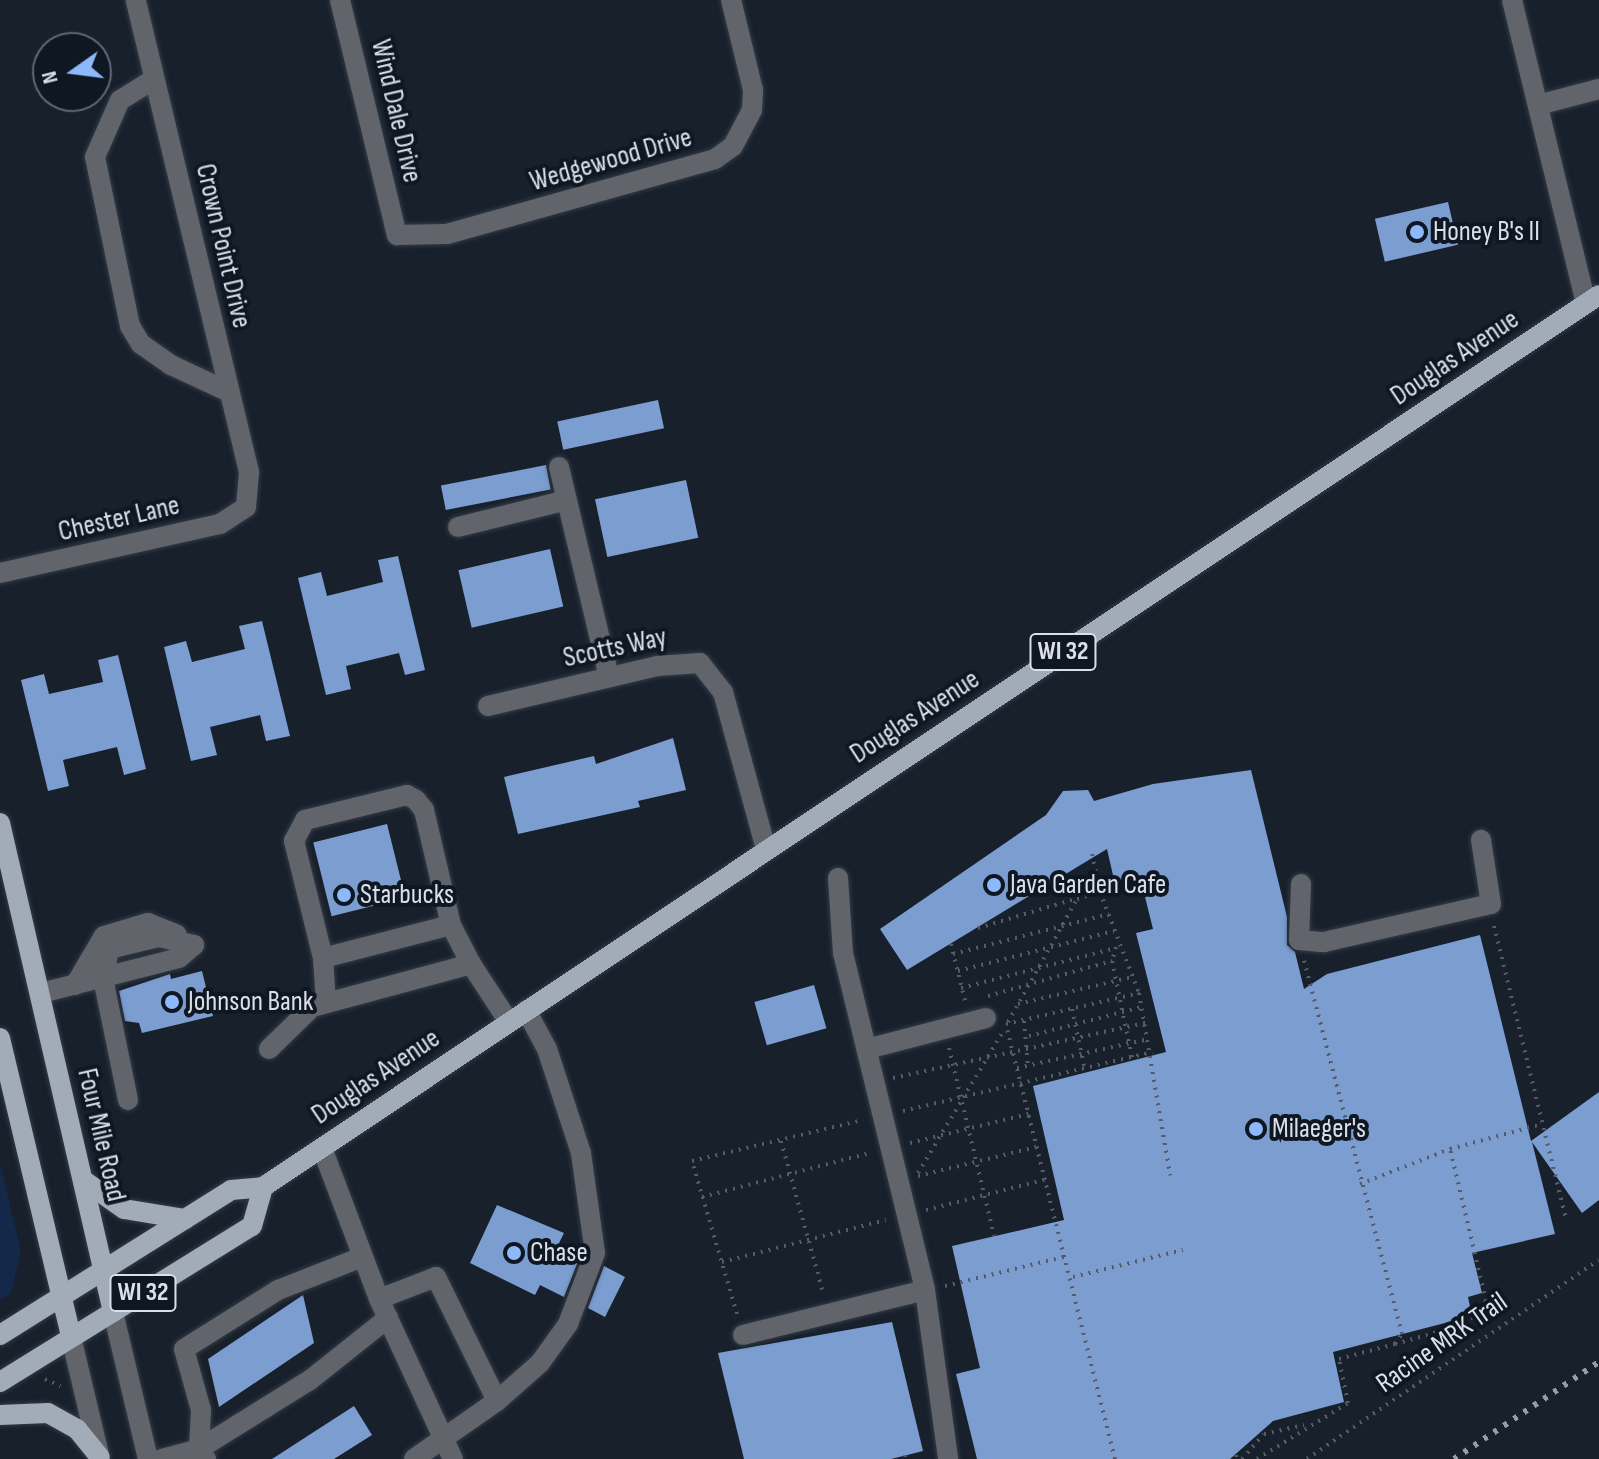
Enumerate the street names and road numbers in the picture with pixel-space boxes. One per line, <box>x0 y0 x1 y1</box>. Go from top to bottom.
street label: Wind Dale Drive <box>363 36 429 186</box>
street label: Wedgewood Drive <box>526 121 696 199</box>
street label: Crown Point Drive <box>188 161 258 331</box>
street label: Douglas Avenue <box>1385 303 1525 413</box>
street label: Chester Lane <box>55 489 183 549</box>
street label: Scotts Way <box>560 621 670 675</box>
road number: WI 32 <box>1029 630 1097 674</box>
street label: Douglas Avenue <box>844 663 986 771</box>
street label: Douglas Avenue <box>306 1022 446 1132</box>
street label: Four Mile Road <box>69 1065 133 1205</box>
road number: WI 32 <box>109 1271 177 1315</box>
street label: Racine MRK Trail <box>1370 1286 1514 1400</box>

